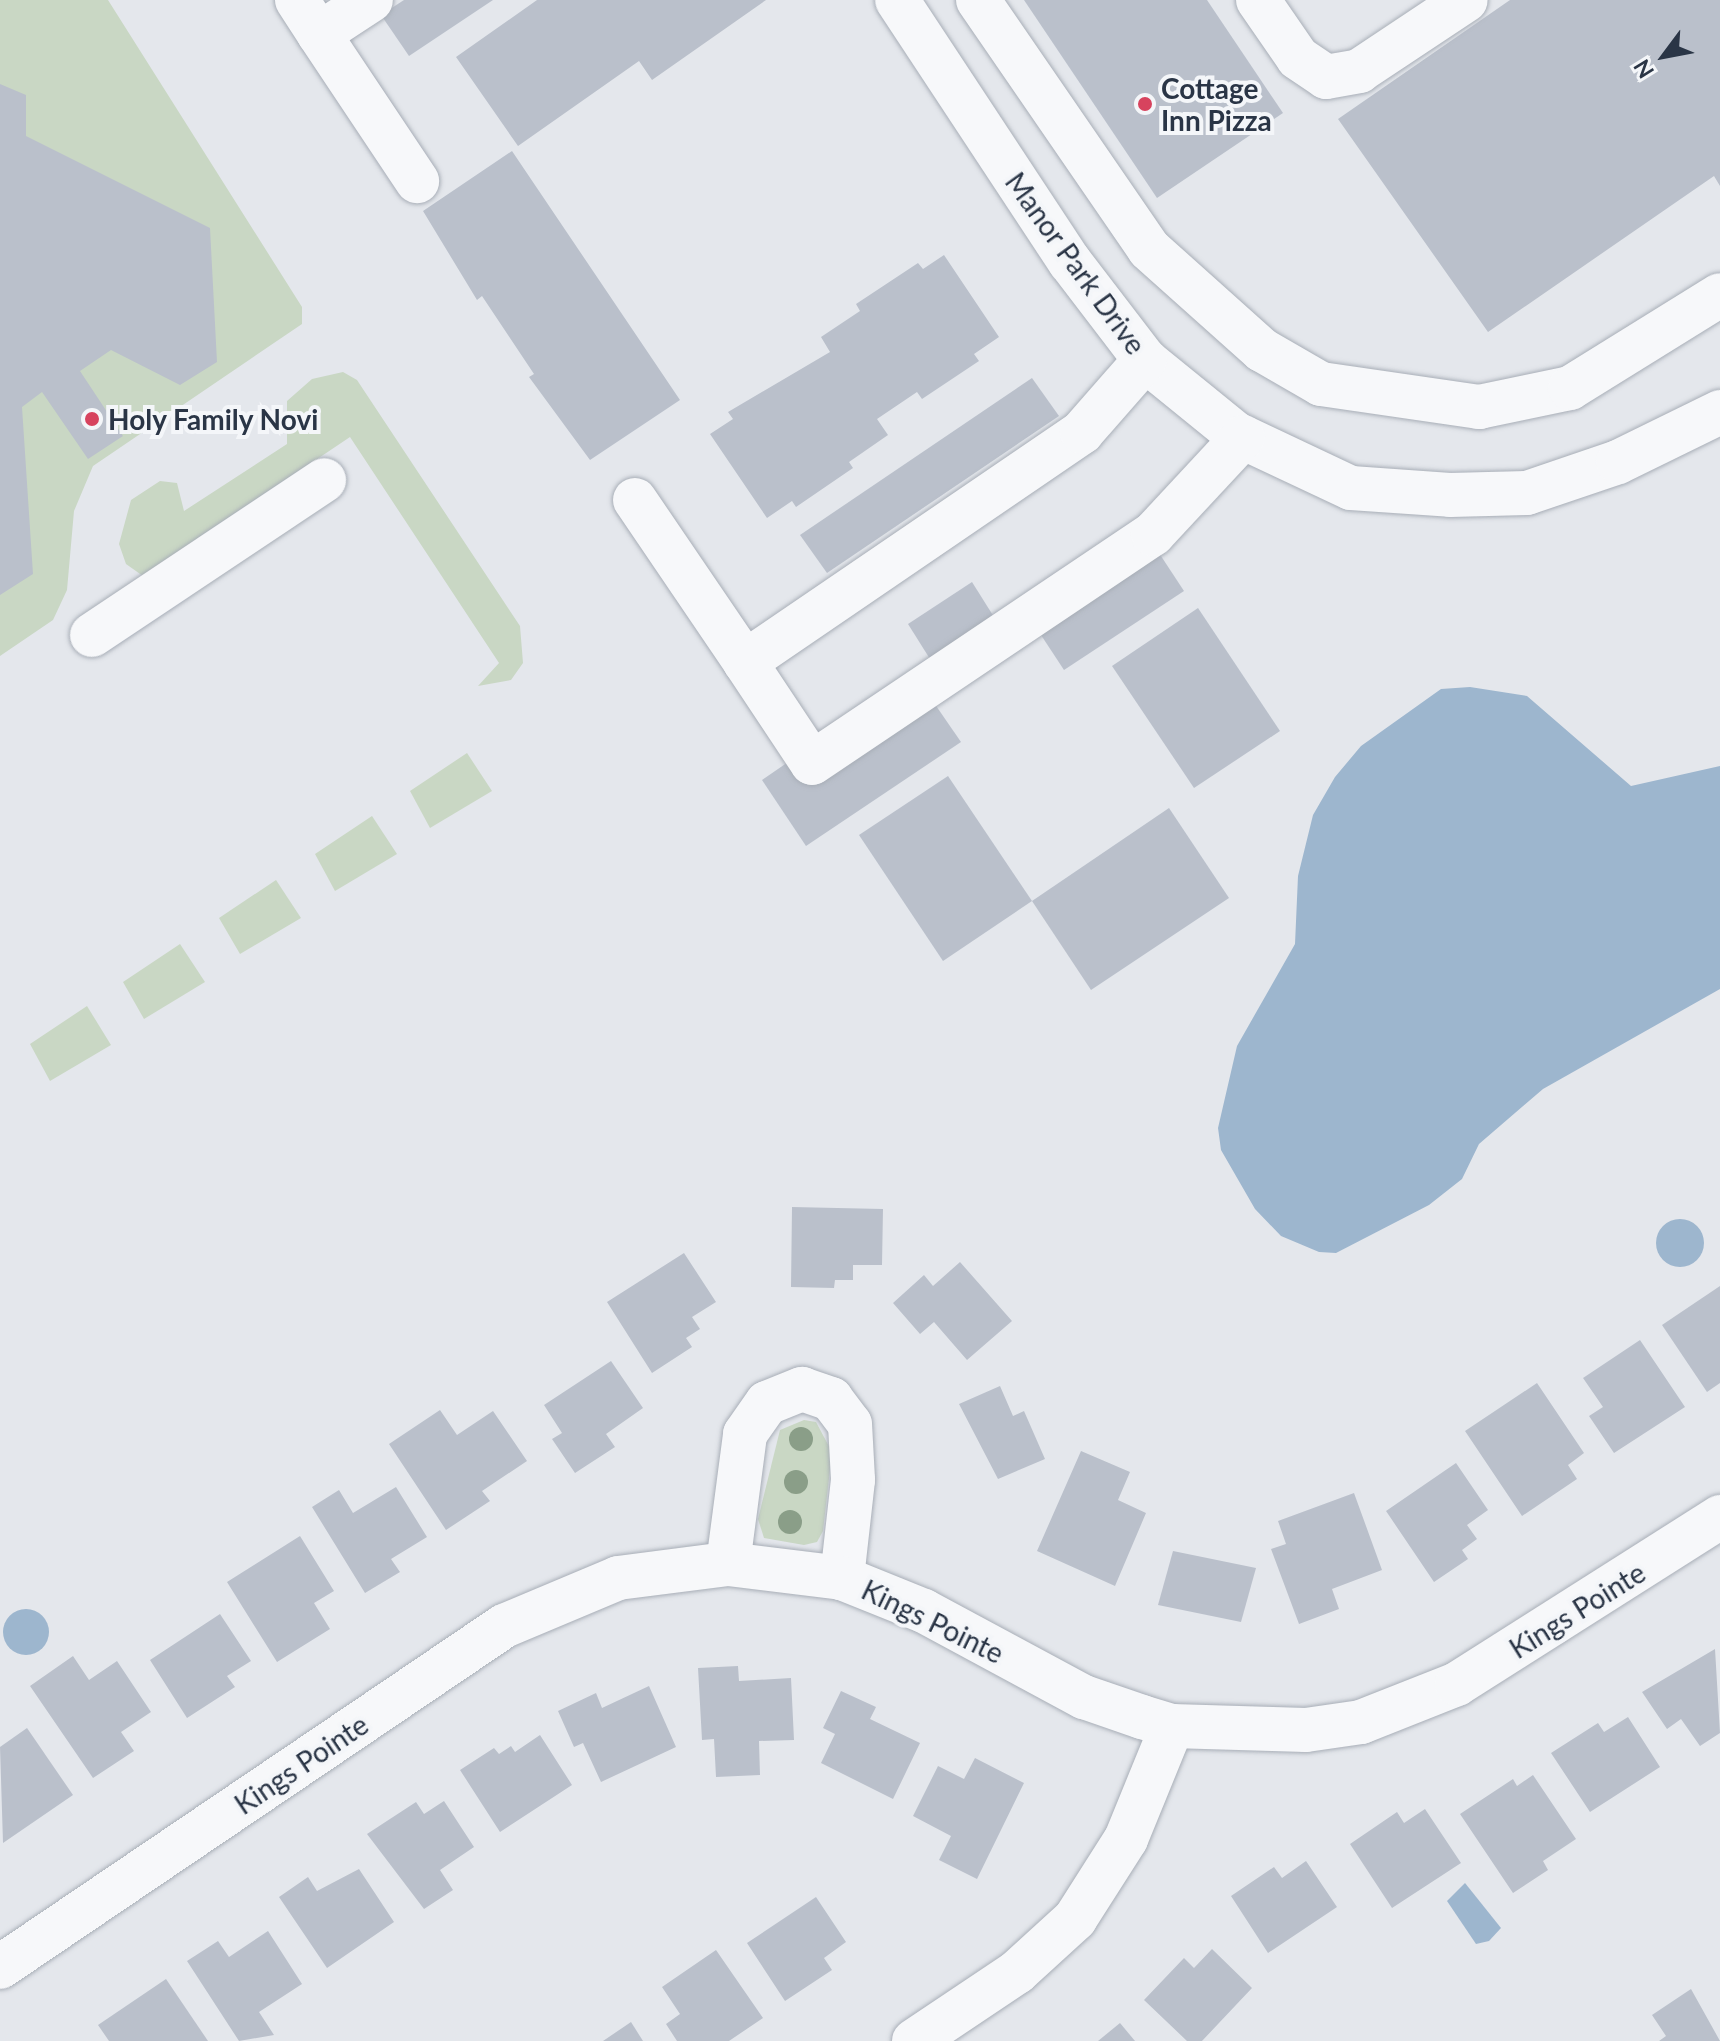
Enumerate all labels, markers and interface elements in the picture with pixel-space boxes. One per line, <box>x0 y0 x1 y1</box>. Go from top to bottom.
north arrow <box>1624 16 1704 96</box>
text: N <box>1627 55 1659 83</box>
place label: Cottage Inn Pizza <box>1161 71 1272 137</box>
marker: Cottage Inn Pizza <box>1136 95 1154 113</box>
street label: Manor Park Drive <box>999 165 1153 361</box>
place label: Holy Family Novi <box>108 402 320 436</box>
marker: Holy Family Novi <box>83 410 101 428</box>
street label: Kings Pointe <box>1503 1555 1651 1665</box>
street label: Kings Pointe <box>857 1572 1009 1670</box>
street label: Kings Pointe <box>228 1707 374 1821</box>

